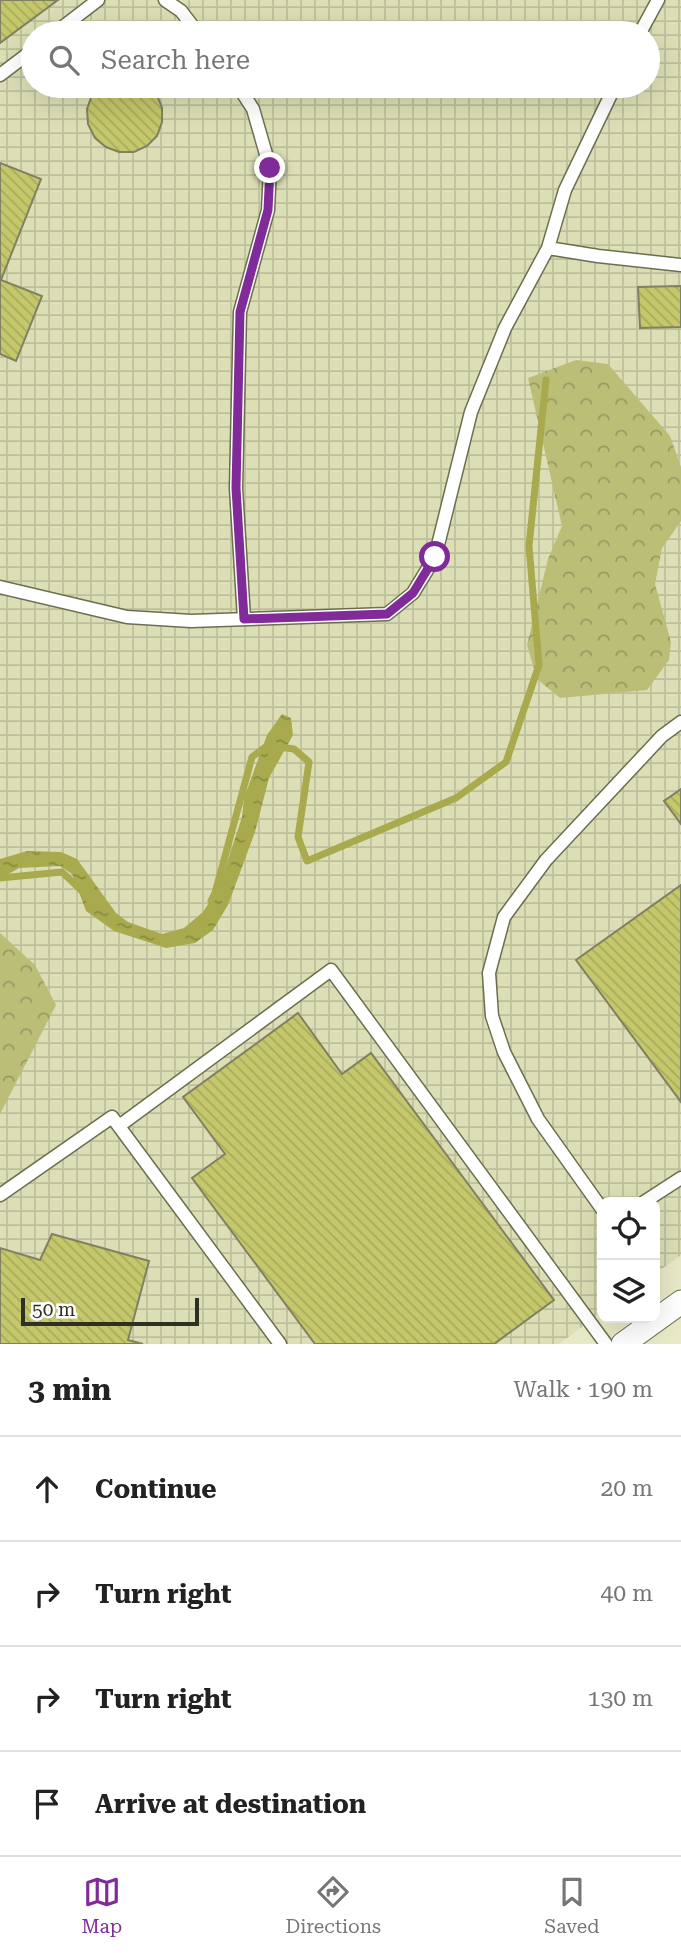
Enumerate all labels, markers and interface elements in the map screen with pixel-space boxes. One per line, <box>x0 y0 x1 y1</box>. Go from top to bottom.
search box <box>21 21 660 98</box>
icon: search <box>45 41 83 79</box>
text: Search here <box>101 45 250 75</box>
route end <box>254 152 285 183</box>
route start <box>419 541 450 572</box>
map controls <box>597 1197 660 1323</box>
button: locate <box>597 1197 660 1260</box>
button: layers <box>597 1260 660 1323</box>
scale bar <box>21 1295 200 1327</box>
text: 50 m <box>32 1298 75 1321</box>
text: 3 min <box>28 1372 111 1407</box>
text: Walk · 190 m <box>514 1376 653 1403</box>
icon: ahead <box>28 1470 66 1508</box>
text: Continue <box>95 1474 217 1504</box>
text: 20 m <box>600 1475 653 1502</box>
icon: right <box>28 1575 66 1613</box>
text: Turn right <box>95 1579 231 1609</box>
text: 40 m <box>600 1580 653 1607</box>
icon: right <box>28 1680 66 1718</box>
text: Turn right <box>95 1684 231 1714</box>
text: 130 m <box>588 1685 653 1712</box>
icon: arrive <box>28 1785 66 1823</box>
text: Arrive at destination <box>95 1789 366 1819</box>
tab: Map <box>82 1873 122 1938</box>
tab: Directions <box>285 1873 381 1938</box>
tab: Saved <box>544 1873 599 1938</box>

